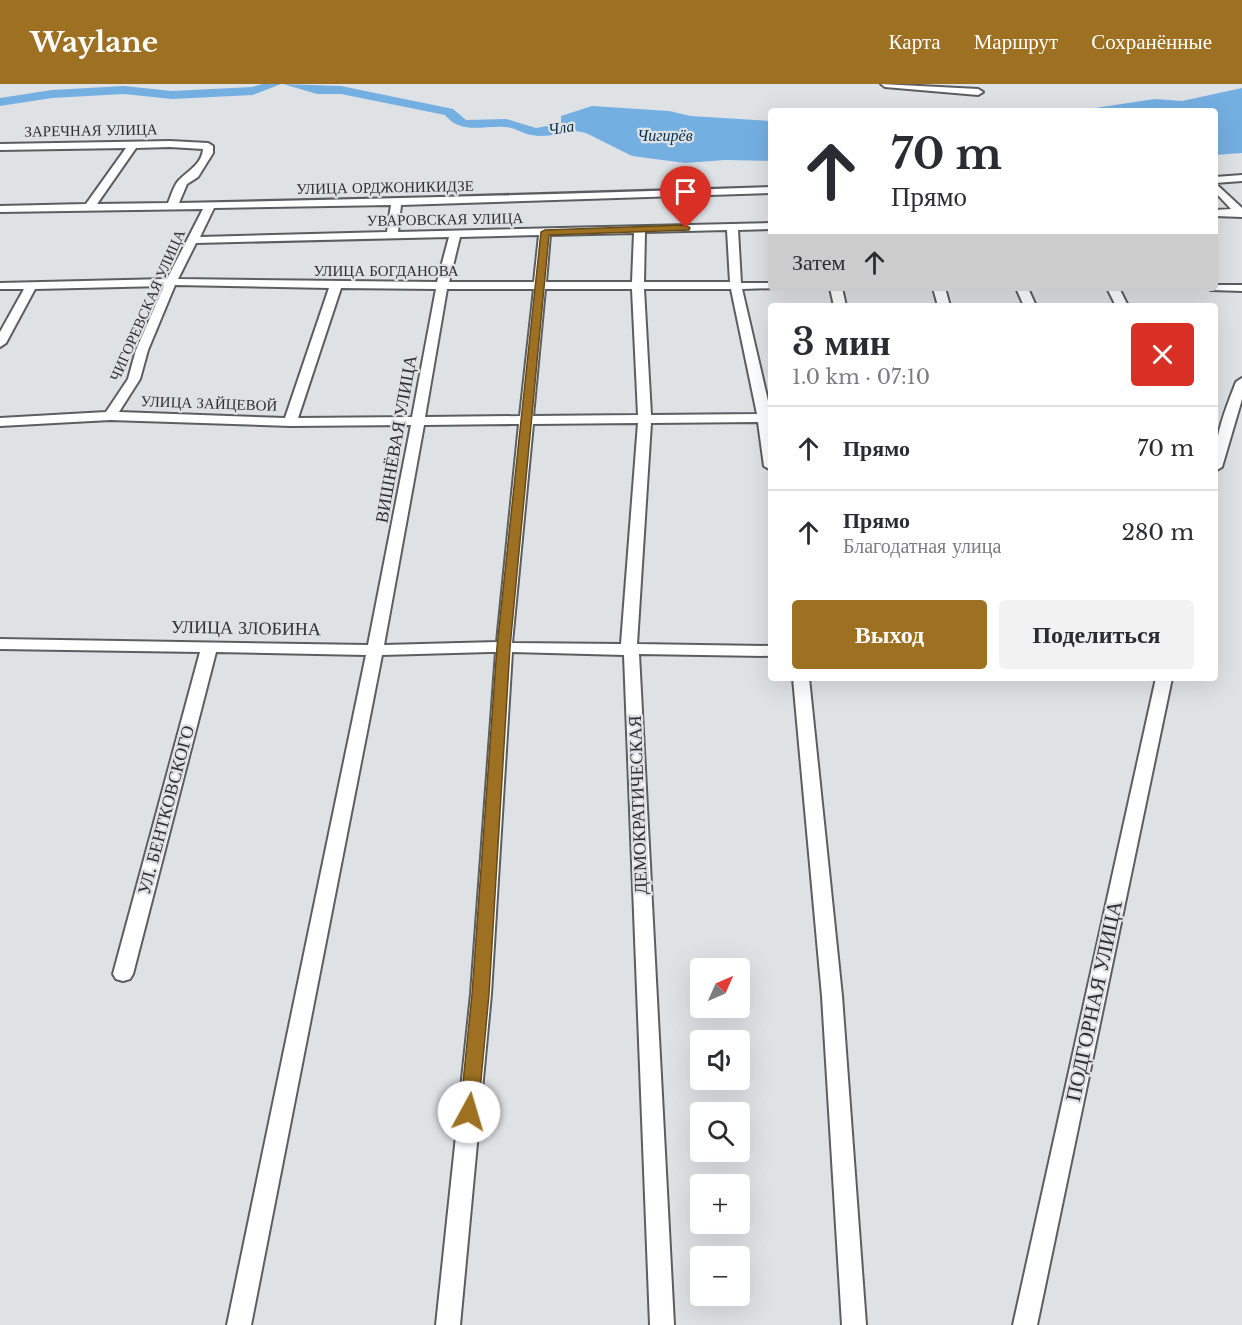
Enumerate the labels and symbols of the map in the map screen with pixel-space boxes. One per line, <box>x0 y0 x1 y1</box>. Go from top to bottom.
water label: Чла <box>546 115 576 139</box>
street label: ЗАРЕЧНАЯ УЛИЦА <box>24 119 158 141</box>
water label: Чигирёв <box>637 125 693 145</box>
pin <box>660 166 711 228</box>
street label: УЛИЦА ОРДЖОНИКИДЗЕ <box>296 176 474 198</box>
street label: УВАРОВСКАЯ УЛИЦА <box>367 208 524 230</box>
street label: ЧИГОРЕВСКАЯ УЛИЦА <box>105 226 189 384</box>
street label: УЛИЦА БОГДАНОВА <box>313 261 459 280</box>
street label: ВИШНЁВАЯ УЛИЦА <box>370 353 422 525</box>
street label: УЛИЦА ЗАЙЦЕВОЙ <box>140 391 278 415</box>
street label: УЛИЦА ЗЛОБИНА <box>171 616 321 640</box>
street label: ДЕМОКРАТИЧЕСКАЯ <box>624 715 652 895</box>
street label: УЛ. БЕНТКОВСКОГО <box>133 723 199 897</box>
street label: ПОДГОРНАЯ УЛИЦА <box>1060 897 1128 1104</box>
north arrow <box>690 958 750 1018</box>
position arrow <box>437 1080 501 1144</box>

